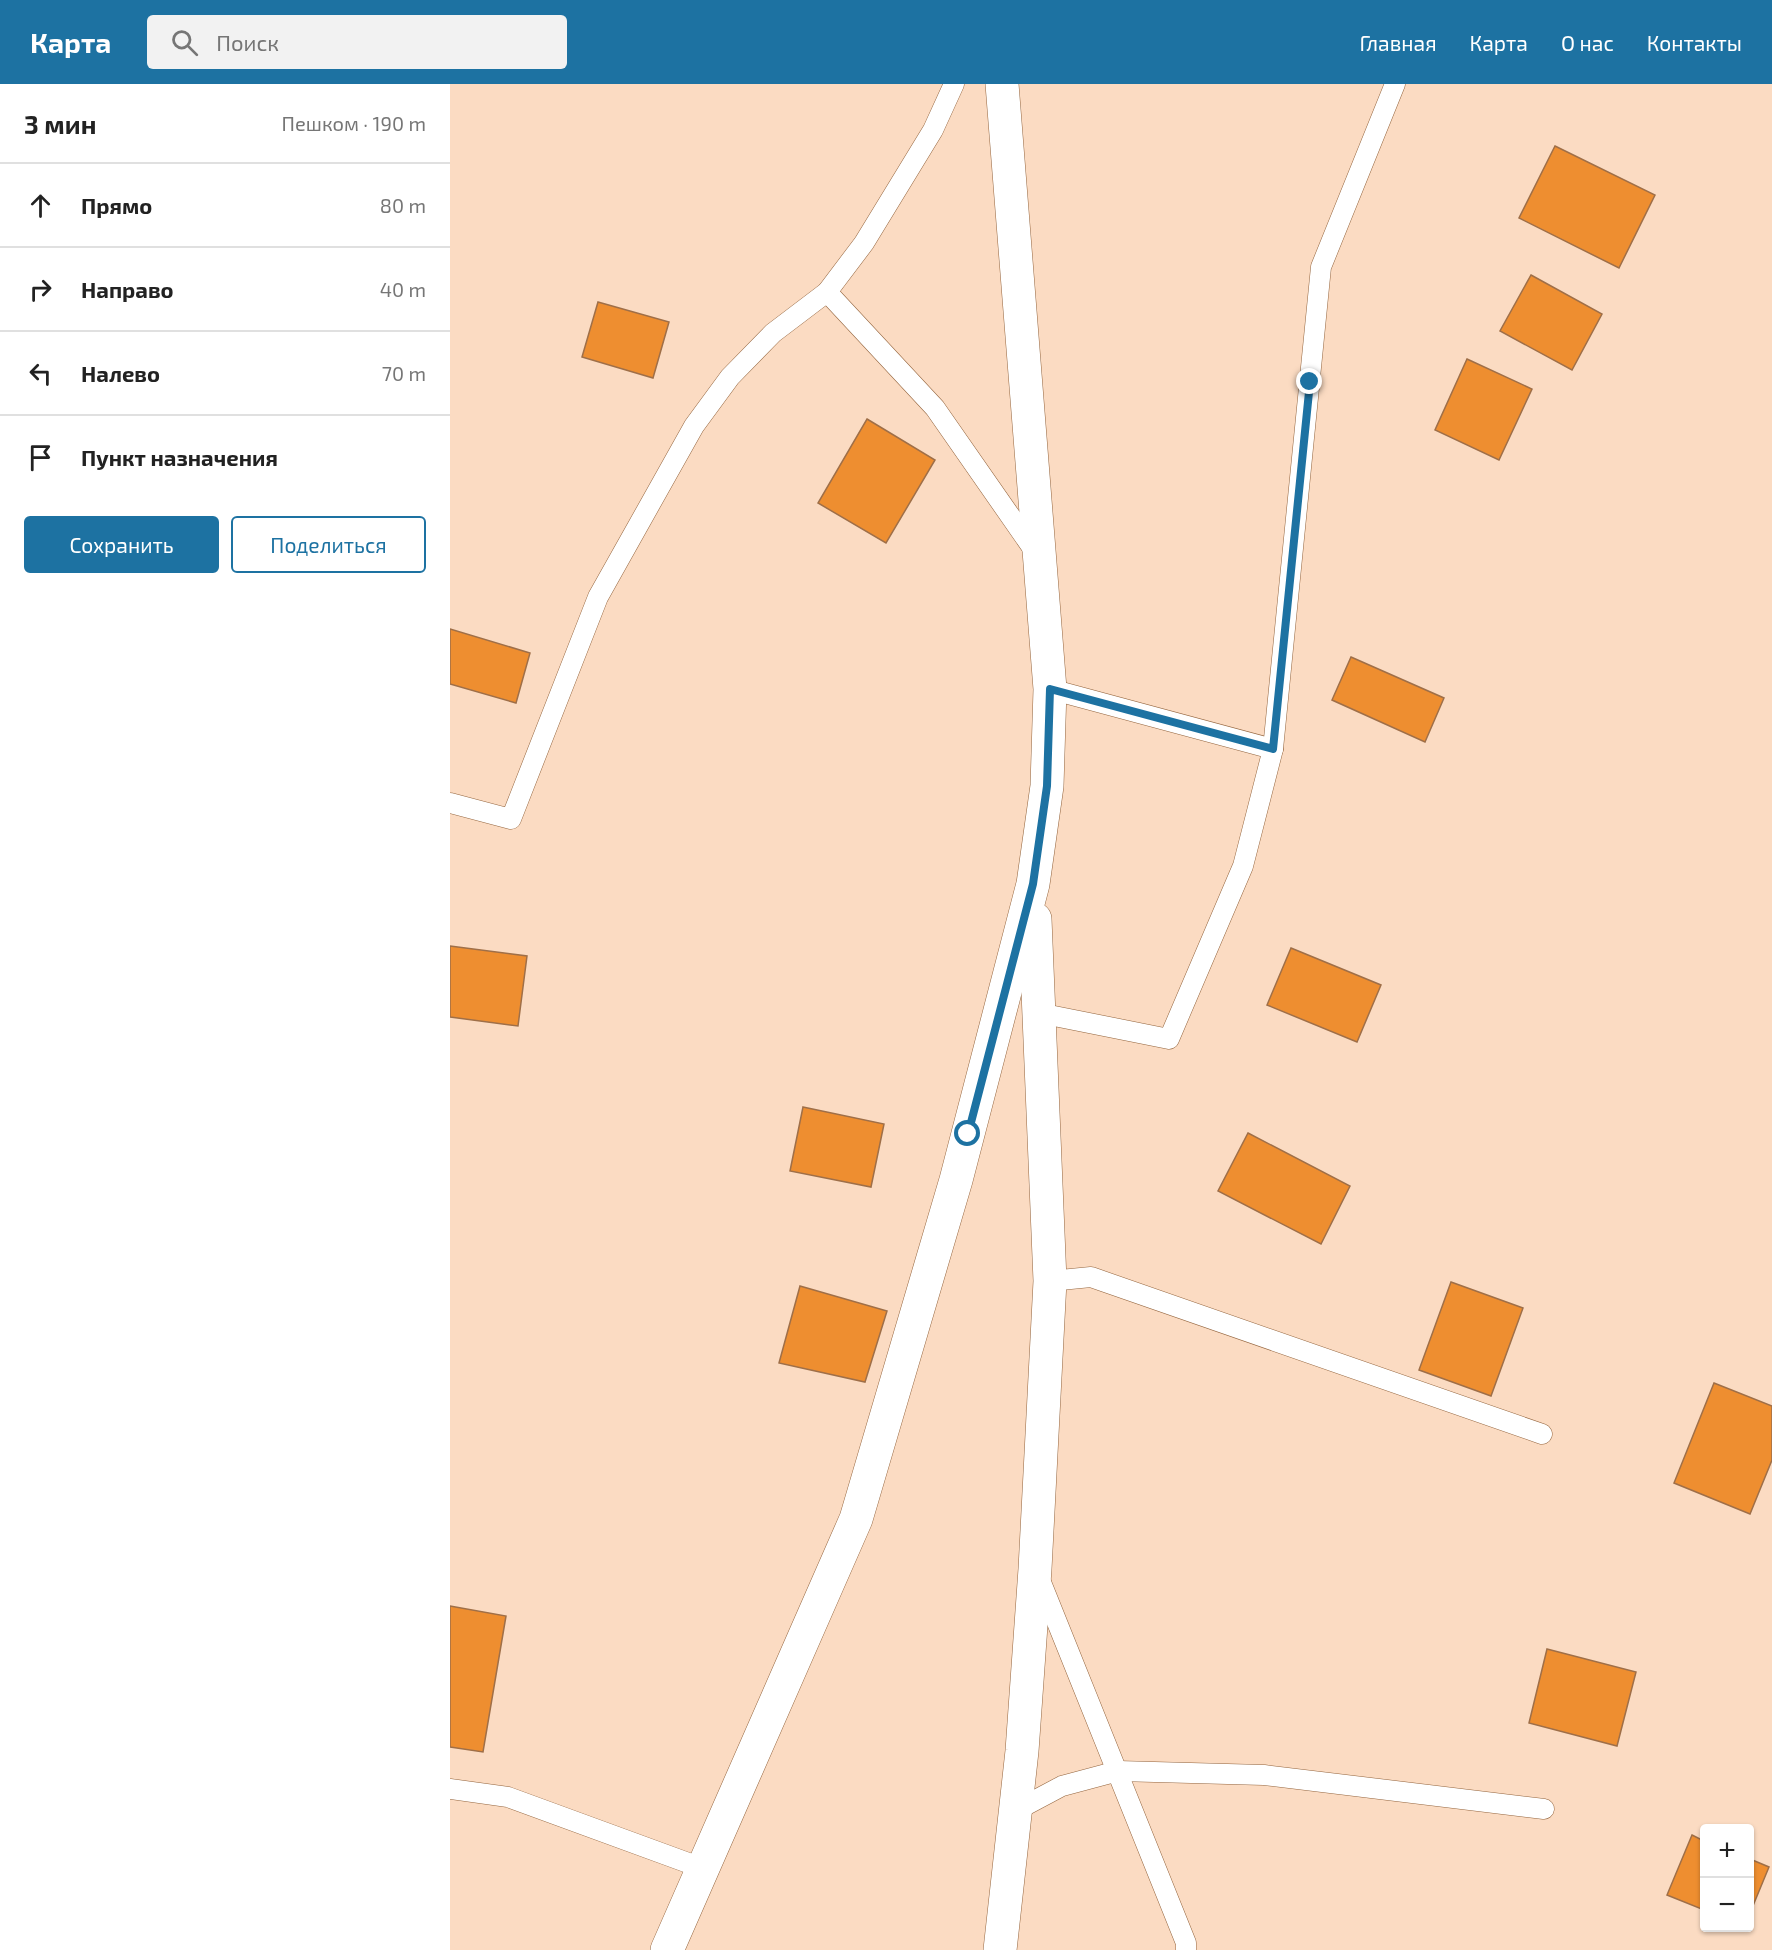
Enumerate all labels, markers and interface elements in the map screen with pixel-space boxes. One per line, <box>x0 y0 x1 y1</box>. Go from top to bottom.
search box <box>147 15 567 69</box>
text: Карта <box>30 25 111 59</box>
icon: search <box>168 26 201 59</box>
text: Поиск <box>216 29 279 55</box>
text: Главная <box>1360 30 1437 55</box>
text: Карта <box>1470 30 1528 55</box>
text: О нас <box>1561 30 1614 55</box>
text: Контакты <box>1647 30 1742 55</box>
text: 3 мин <box>24 108 96 139</box>
text: Пешком · 190 m <box>282 111 426 135</box>
icon: ahead <box>24 189 57 222</box>
text: Прямо <box>81 192 152 218</box>
text: 80 m <box>380 193 426 217</box>
icon: right <box>24 273 57 306</box>
text: Направо <box>81 276 174 302</box>
text: 40 m <box>380 277 426 301</box>
icon: left <box>24 357 57 390</box>
text: Налево <box>81 360 160 386</box>
text: 70 m <box>382 361 426 385</box>
route end <box>1296 368 1322 394</box>
icon: arrive <box>24 441 57 474</box>
text: Пункт назначения <box>81 444 278 470</box>
button: Сохранить <box>24 516 219 573</box>
button: Поделиться <box>231 516 426 573</box>
route start <box>954 1120 980 1146</box>
map controls <box>1700 1824 1754 1932</box>
button: + <box>1700 1824 1754 1878</box>
button: − <box>1700 1878 1754 1932</box>

